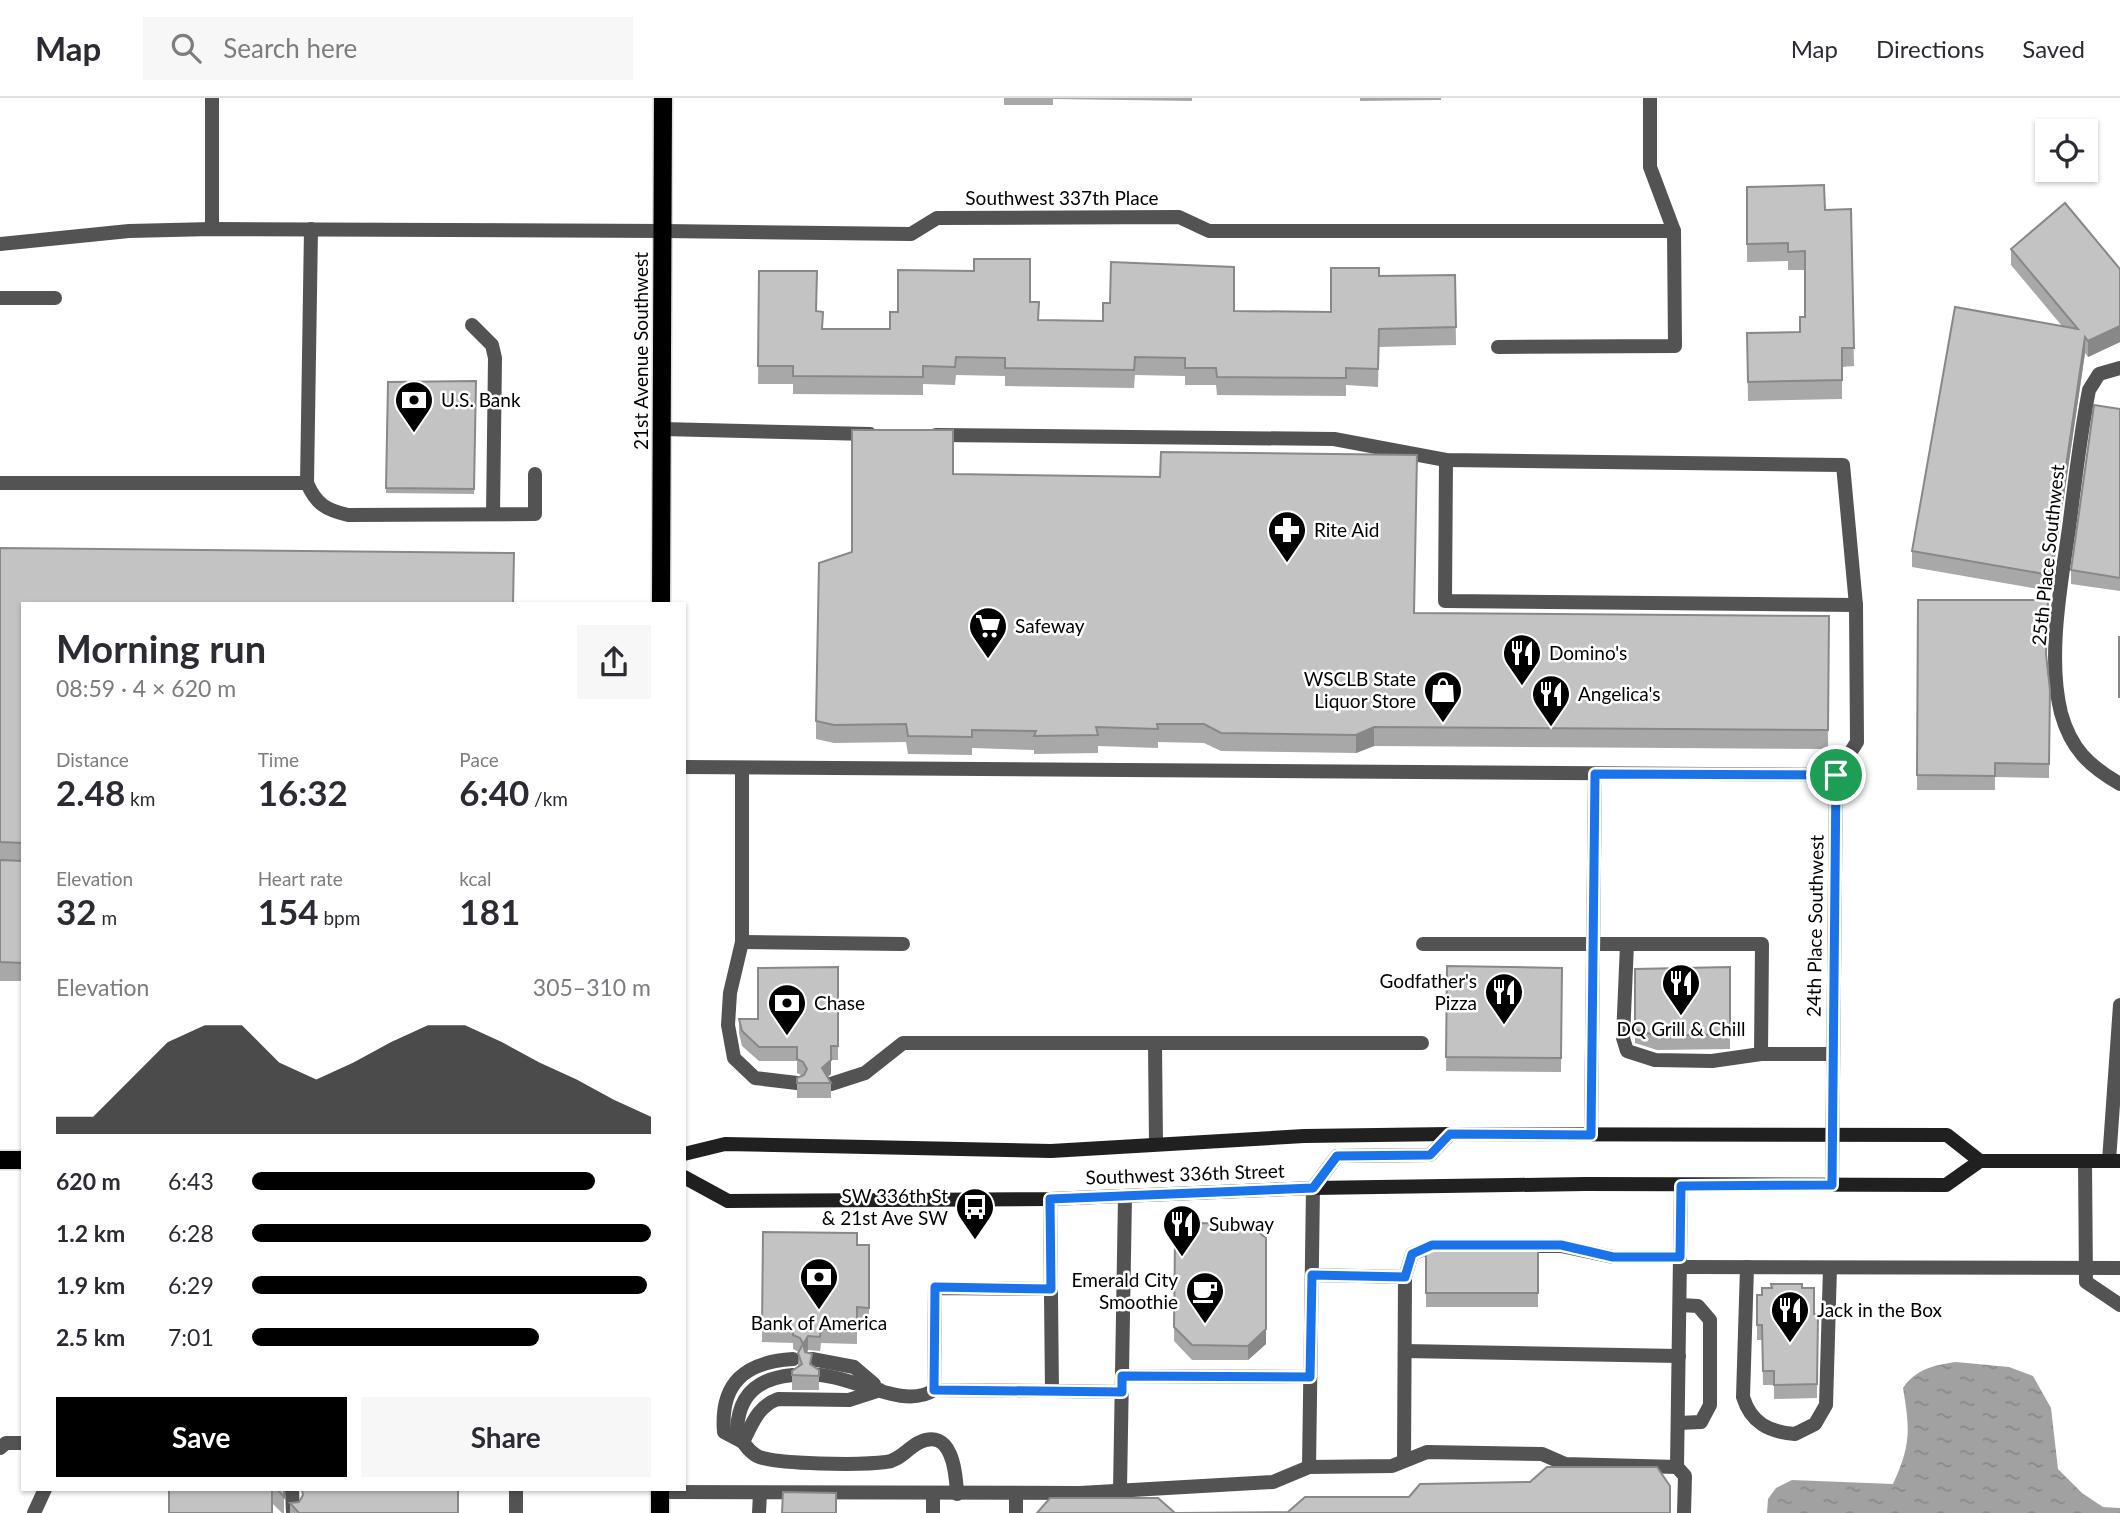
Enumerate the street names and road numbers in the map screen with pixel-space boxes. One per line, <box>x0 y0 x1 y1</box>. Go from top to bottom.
street label: Southwest 337th Place <box>965 186 1159 209</box>
street label: 21st Avenue Southwest <box>629 252 652 450</box>
street label: 25th Place Southwest <box>2027 463 2068 647</box>
street label: 24th Place Southwest <box>1801 835 1828 1017</box>
street label: Southwest 336th Street <box>1085 1159 1285 1188</box>

